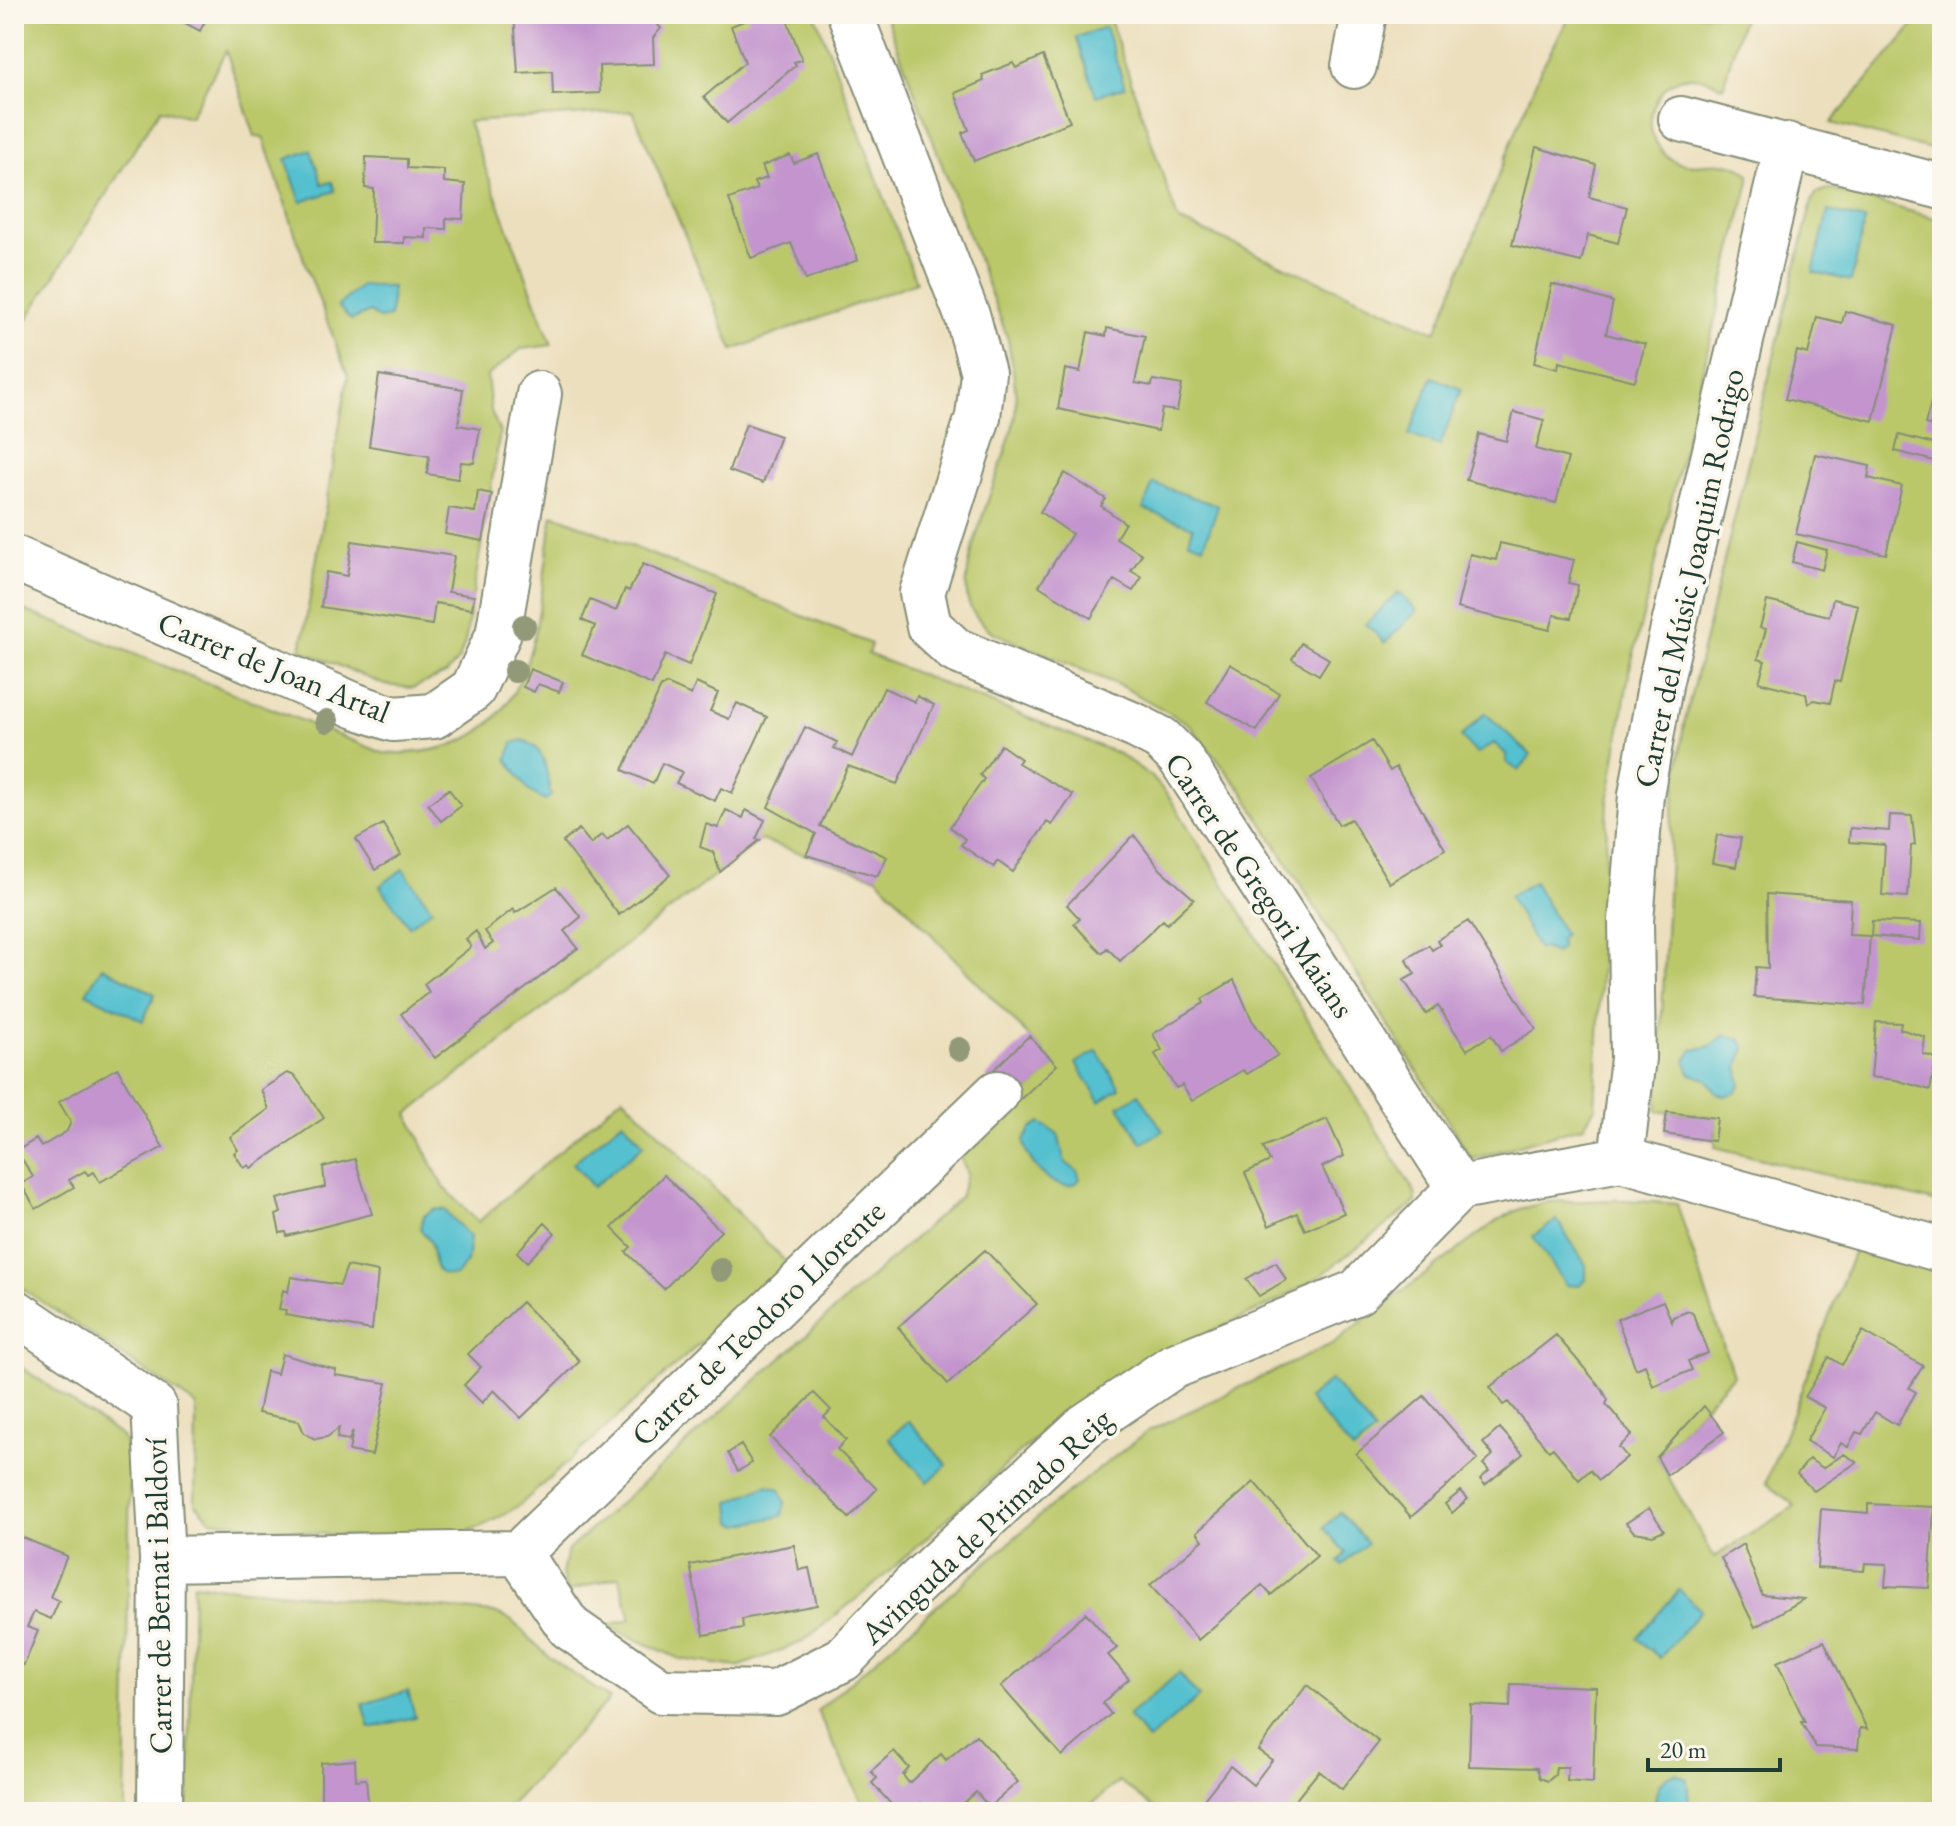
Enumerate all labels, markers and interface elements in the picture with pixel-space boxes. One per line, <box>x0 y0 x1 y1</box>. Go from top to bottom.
street label: Carrer del Músic Joaquim Rodrigo <box>1624 365 1754 791</box>
street label: Carrer de Joan Artal <box>152 601 397 733</box>
street label: Carrer de Gregori Maians <box>1155 744 1365 1026</box>
street label: Carrer de Teodoro Llorente <box>622 1191 894 1455</box>
street label: Avinguda de Primado Reig <box>851 1398 1121 1654</box>
street label: Carrer de Bernat i Baldoví <box>134 1437 182 1755</box>
scale bar <box>1648 1722 1780 1772</box>
text: 20 m <box>1660 1734 1707 1765</box>

